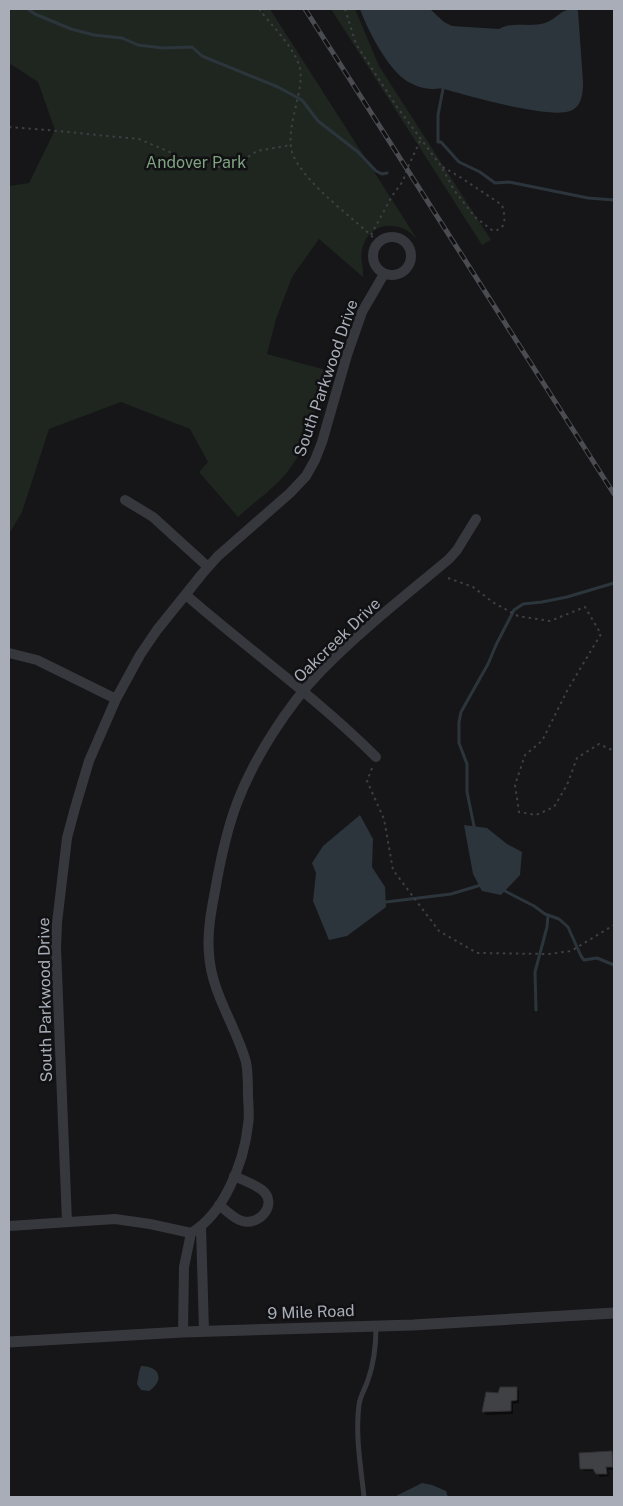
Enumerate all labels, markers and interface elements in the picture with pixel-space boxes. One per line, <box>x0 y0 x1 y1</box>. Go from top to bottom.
park label: Andover Park <box>146 153 246 172</box>
street label: South Parkwood Drive <box>290 297 362 459</box>
street label: Oakcreek Drive <box>290 594 384 686</box>
street label: South Parkwood Drive <box>34 917 56 1083</box>
street label: 9 Mile Road <box>267 1301 355 1323</box>

